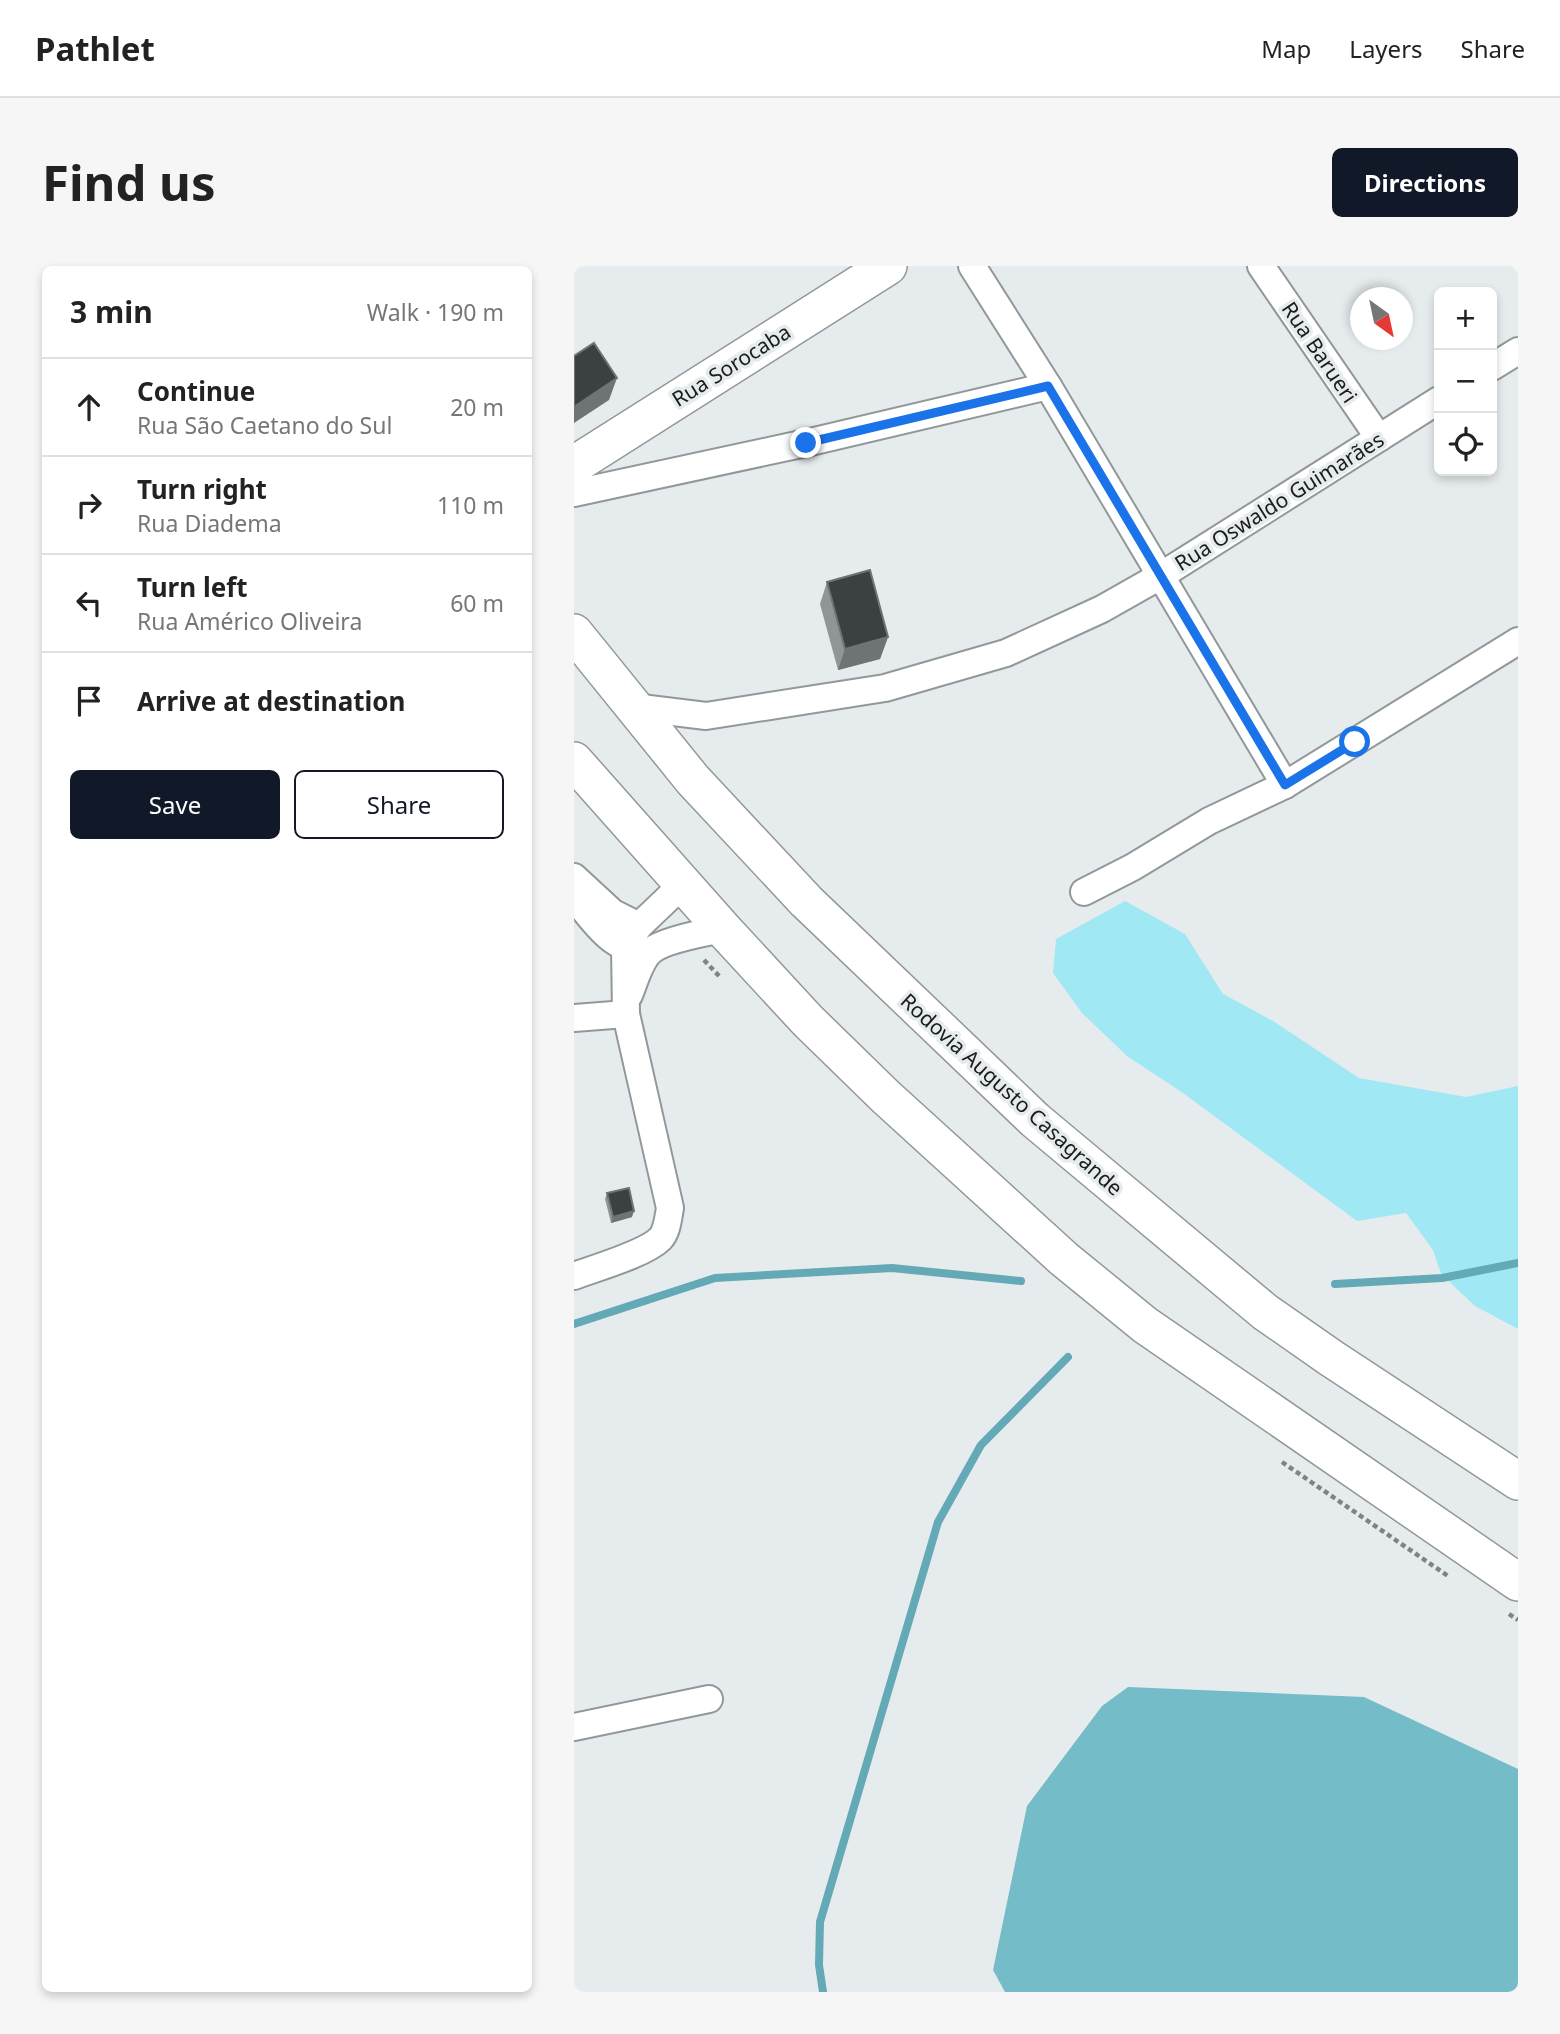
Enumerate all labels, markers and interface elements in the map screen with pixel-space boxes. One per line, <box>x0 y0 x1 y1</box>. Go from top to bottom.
text: Pathlet <box>35 26 155 71</box>
text: Map <box>1261 32 1311 65</box>
text: Layers <box>1349 32 1423 65</box>
text: Share <box>1461 32 1525 65</box>
button: Directions <box>1332 148 1518 217</box>
text: Find us <box>42 149 216 215</box>
north arrow <box>1350 287 1413 350</box>
map controls <box>1434 287 1497 476</box>
button: + <box>1434 287 1497 350</box>
text: 3 min <box>70 291 153 332</box>
text: Walk · 190 m <box>367 296 504 328</box>
street label: Rua Barueri <box>1276 296 1364 408</box>
street label: Rua Sorocaba <box>666 317 796 413</box>
button: − <box>1434 350 1497 413</box>
text: Continue <box>137 373 255 409</box>
icon: ahead <box>70 388 108 426</box>
text: 20 m <box>450 391 504 423</box>
text: Rua São Caetano do Sul <box>137 409 392 441</box>
button: locate <box>1434 413 1497 476</box>
street label: Rua Oswaldo Guimarães <box>1169 425 1389 577</box>
route end <box>790 427 821 458</box>
text: Turn right <box>137 471 267 507</box>
icon: right <box>70 486 108 524</box>
text: 110 m <box>437 489 504 521</box>
text: Rua Diadema <box>137 507 282 539</box>
text: Turn left <box>137 569 248 605</box>
icon: left <box>70 584 108 622</box>
text: 60 m <box>450 587 504 619</box>
text: Rua Américo Oliveira <box>137 605 362 637</box>
icon: arrive <box>70 682 108 720</box>
text: Arrive at destination <box>137 683 406 719</box>
route start <box>1339 726 1370 757</box>
button: Save <box>70 770 280 839</box>
button: Share <box>294 770 504 839</box>
street label: Rodovia Augusto Casagrande <box>895 987 1129 1201</box>

